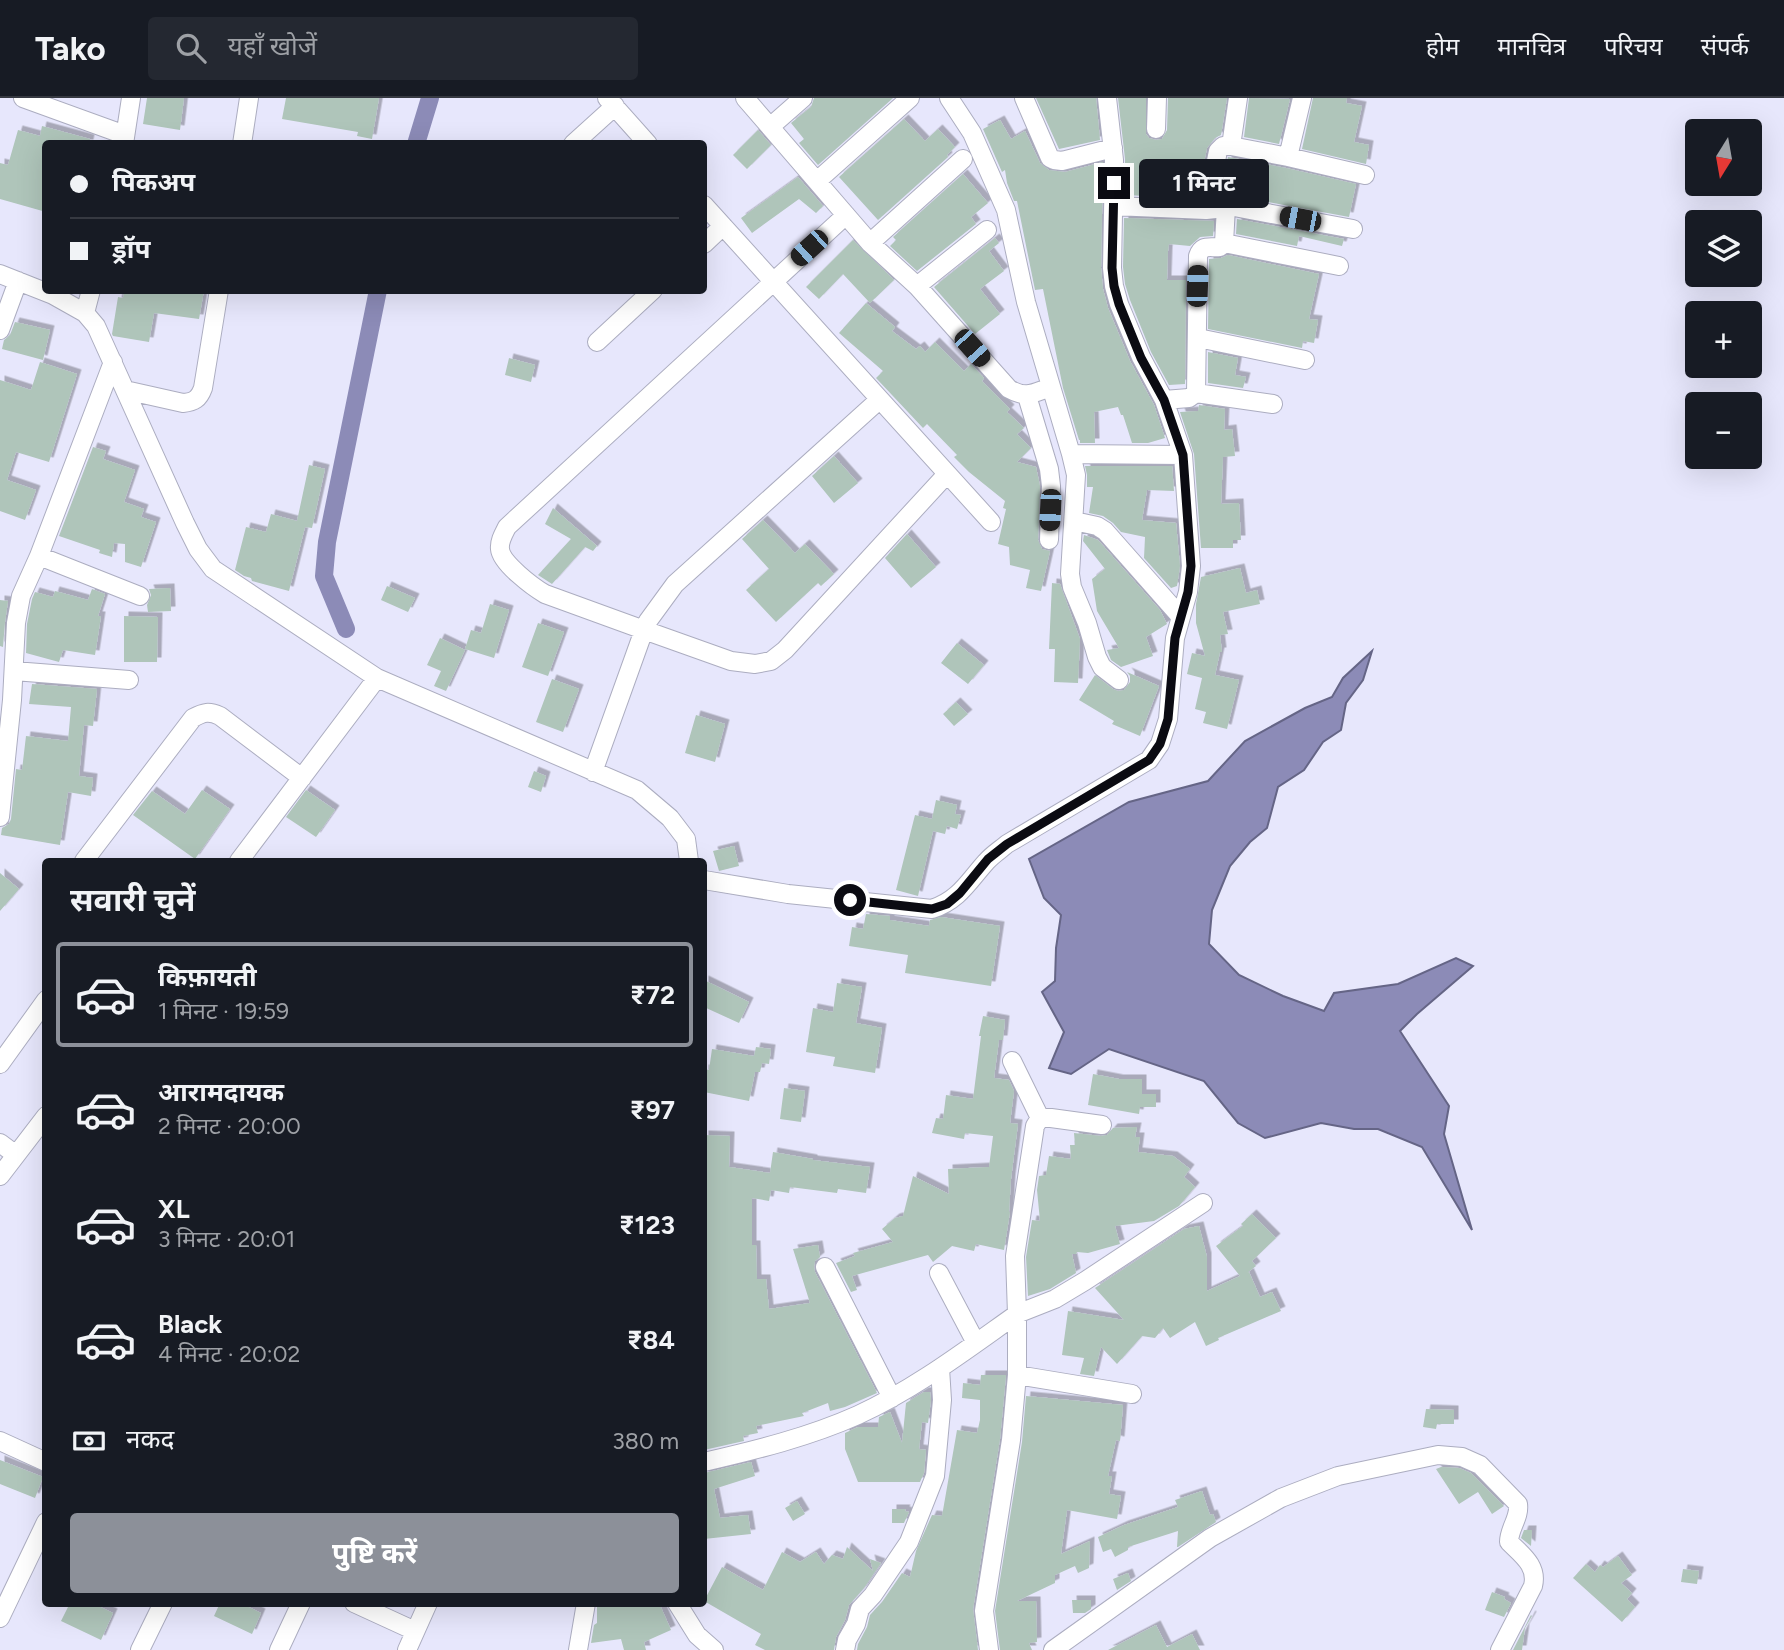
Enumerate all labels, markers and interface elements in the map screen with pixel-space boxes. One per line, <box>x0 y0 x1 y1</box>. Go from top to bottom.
search box <box>148 17 638 80</box>
text: Tako <box>35 29 106 68</box>
icon: search <box>172 29 210 67</box>
text: यहाँ खोजें <box>228 30 317 62</box>
text: होम <box>1426 32 1459 61</box>
text: मानचित्र <box>1497 32 1566 61</box>
text: परिचय <box>1604 32 1663 61</box>
text: संपर्क <box>1701 32 1749 61</box>
north arrow <box>1685 119 1762 196</box>
map controls <box>1685 119 1762 469</box>
callout: 1 मिनट <box>1138 158 1268 208</box>
text: पिकअप <box>112 166 195 198</box>
route end <box>1098 167 1130 199</box>
text: 1 मिनट <box>1172 169 1236 197</box>
car <box>1278 205 1323 233</box>
button: layers <box>1685 210 1762 287</box>
car <box>787 226 832 270</box>
text: ड्रॉप <box>112 233 150 265</box>
car <box>1186 265 1209 307</box>
button: + <box>1685 301 1762 378</box>
car <box>951 325 994 371</box>
button: − <box>1685 392 1762 469</box>
car <box>1039 488 1062 532</box>
text: सवारी चुनें <box>70 881 195 919</box>
route start <box>834 884 866 916</box>
text: किफ़ायती <box>158 961 257 993</box>
icon: car <box>74 963 137 1026</box>
text: ₹72 <box>630 979 675 1011</box>
text: 1 मिनट · 19:59 <box>158 997 289 1025</box>
text: आरामदायक <box>158 1076 284 1108</box>
icon: car <box>74 1078 137 1141</box>
text: ₹97 <box>630 1094 675 1126</box>
text: 2 मिनट · 20:00 <box>158 1112 301 1140</box>
icon: car <box>74 1193 137 1256</box>
text: XL <box>158 1193 190 1225</box>
text: ₹123 <box>619 1209 675 1241</box>
text: 3 मिनट · 20:01 <box>158 1225 295 1253</box>
icon: car <box>74 1308 137 1371</box>
text: Black <box>158 1308 222 1340</box>
text: ₹84 <box>627 1324 675 1356</box>
text: 4 मिनट · 20:02 <box>158 1340 300 1368</box>
icon: cash <box>70 1422 108 1460</box>
text: नकद <box>126 1423 174 1455</box>
text: 380 m <box>612 1427 679 1455</box>
button: पुष्टि करें <box>70 1513 679 1593</box>

